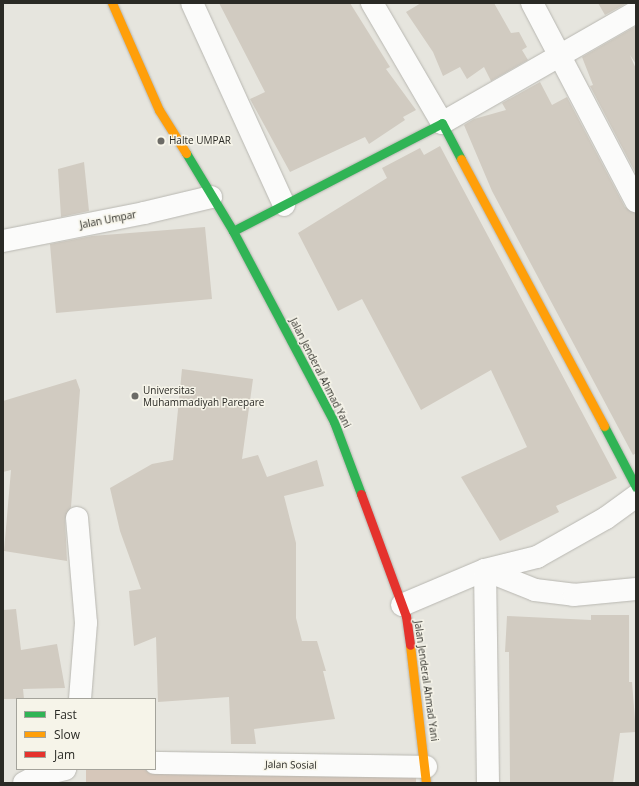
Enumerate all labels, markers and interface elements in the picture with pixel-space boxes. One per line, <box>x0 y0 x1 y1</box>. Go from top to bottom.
place label: Halte UMPAR <box>169 135 231 147</box>
marker: Halte UMPAR <box>156 136 166 146</box>
street label: Jalan Umpar <box>79 209 137 231</box>
street label: Jalan Jenderal Ahmad Yani <box>287 316 353 430</box>
place label: Universitas Muhammadiyah Parepare <box>143 384 264 408</box>
marker: Universitas Muhammadiyah Parepare <box>130 391 140 401</box>
street label: Jalan Jenderal Ahmad Yani <box>412 620 440 742</box>
legend <box>16 698 156 770</box>
text: Fast <box>54 706 77 723</box>
text: Slow <box>54 726 80 743</box>
text: Jam <box>54 746 75 763</box>
street label: Jalan Sosial <box>265 759 317 771</box>

